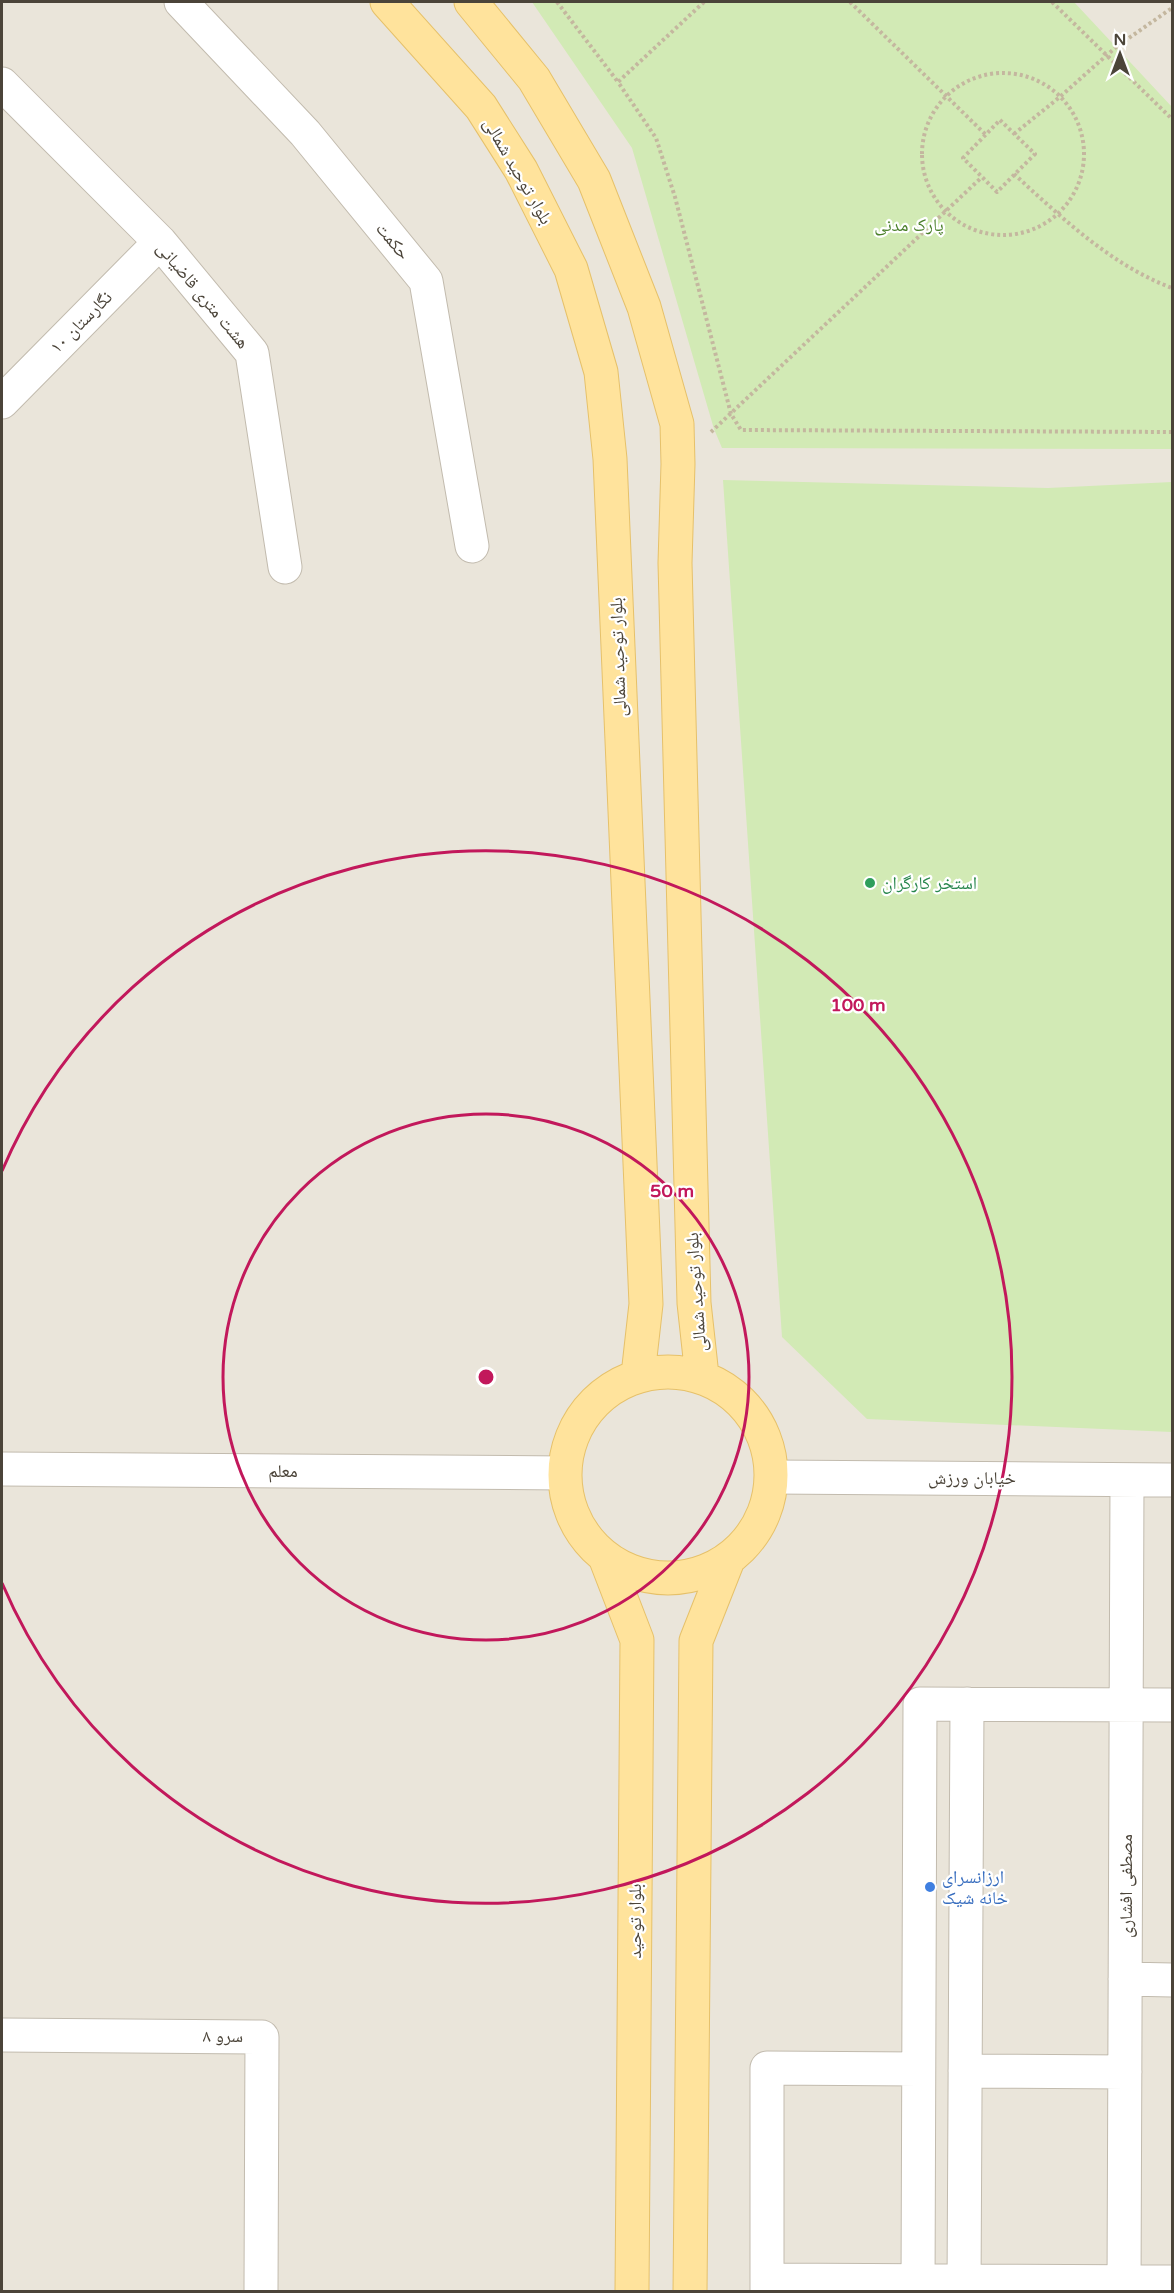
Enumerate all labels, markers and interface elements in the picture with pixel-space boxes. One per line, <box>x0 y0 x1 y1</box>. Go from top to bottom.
north arrow <box>1090 24 1150 84</box>
text: N <box>1114 30 1126 50</box>
street label: بلوار توحید شمالی <box>479 114 557 228</box>
park label: پارک مدنی <box>874 214 944 236</box>
street label: حکمت <box>371 218 415 264</box>
street label: هشت متری قاضیانی <box>152 237 254 353</box>
street label: نگارستان ۱۰ <box>45 286 117 358</box>
street label: بلوار توحید شمالی <box>605 597 631 717</box>
place label: استخر کارگران <box>882 872 977 894</box>
marker: استخر کارگران <box>863 876 877 890</box>
text: 100 m <box>830 994 886 1016</box>
text: 50 m <box>650 1180 694 1202</box>
street label: بلوار توحید شمالی <box>681 1232 711 1352</box>
centre of rings <box>476 1367 496 1387</box>
street label: معلم <box>268 1460 298 1483</box>
street label: خیابان ورزش <box>928 1467 1016 1489</box>
street label: مصطفی افشاری <box>1115 1834 1137 1938</box>
place label: ارزانسرای خانه شیک <box>942 1866 1008 1909</box>
marker: ارزانسرای خانه شیک <box>923 1880 937 1894</box>
street label: بلوار توحید <box>624 1884 646 1958</box>
street label: سرو ۸ <box>203 2025 243 2047</box>

